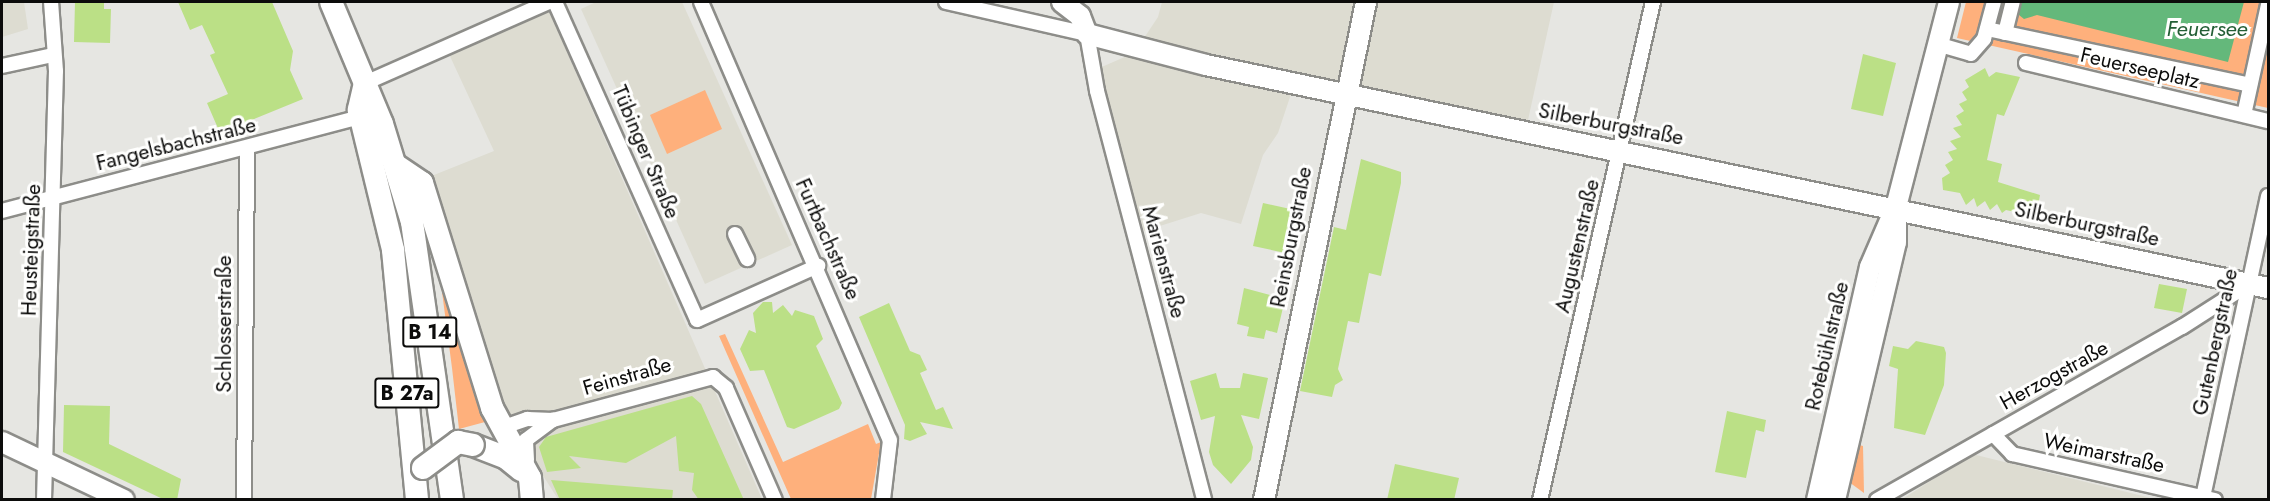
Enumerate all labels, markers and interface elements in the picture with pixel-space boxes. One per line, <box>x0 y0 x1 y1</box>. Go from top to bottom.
water label: Feuersee <box>2166 16 2248 42</box>
street label: Feuerseeplatz <box>2078 42 2202 94</box>
street label: Tübinger Straße <box>607 82 685 222</box>
street label: Silberburgstraße <box>1536 98 1686 150</box>
street label: Fangelsbachstraße <box>94 112 258 176</box>
street label: Reinsburgstraße <box>1265 164 1317 310</box>
street label: Furtbachstraße <box>790 175 866 303</box>
street label: Augustenstraße <box>1549 177 1605 315</box>
street label: Heusteigstraße <box>16 184 46 316</box>
street label: Silberburgstraße <box>2012 196 2162 252</box>
street label: Marienstraße <box>1137 203 1191 321</box>
street label: Schlosserstraße <box>211 255 237 393</box>
street label: Gutenbergstraße <box>2187 266 2243 418</box>
street label: Rotebühlstraße <box>1800 279 1854 413</box>
road number: B 14 <box>402 315 458 349</box>
street label: Herzogstraße <box>1995 335 2113 415</box>
street label: Feinstraße <box>580 351 674 401</box>
road number: B 27a <box>374 376 440 410</box>
street label: Weimarstraße <box>2041 428 2167 478</box>

